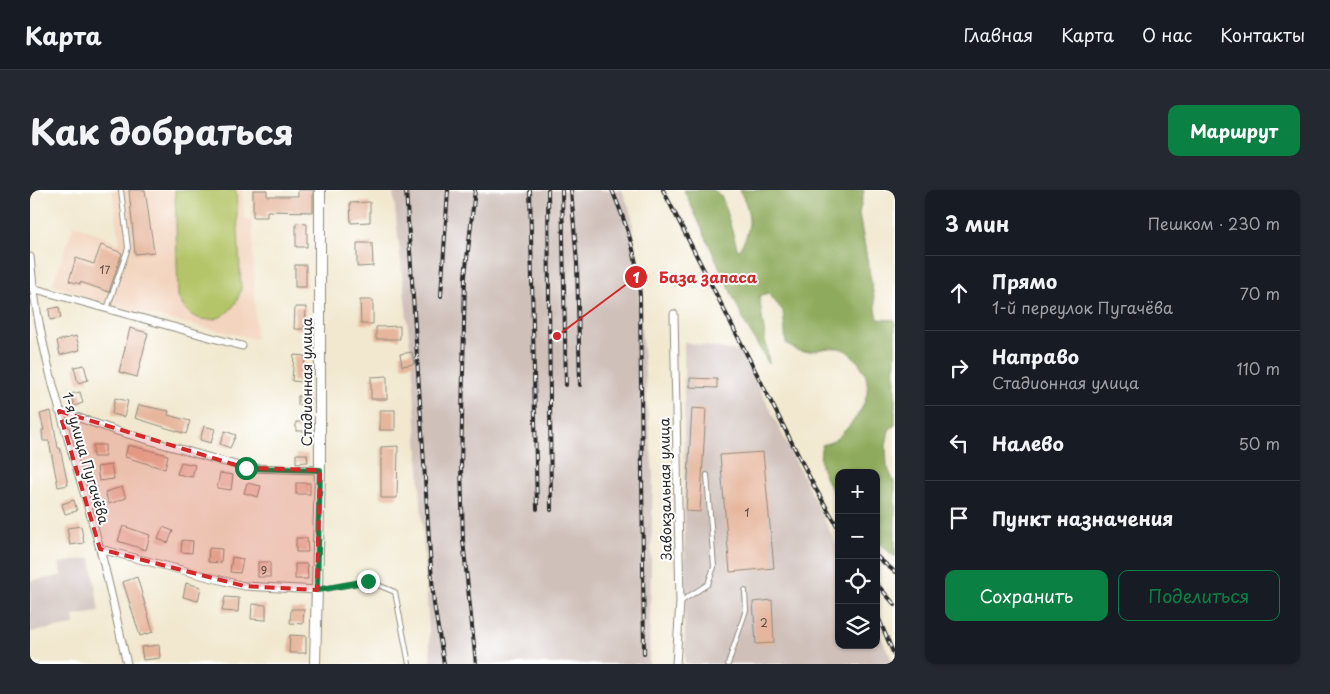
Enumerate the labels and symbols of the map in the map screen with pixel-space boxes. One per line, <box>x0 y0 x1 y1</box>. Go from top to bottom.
house number: 17 <box>100 261 111 278</box>
callout: База запаса <box>623 262 767 292</box>
text: 1 <box>632 265 640 288</box>
text: База запаса <box>659 265 758 288</box>
street label: Стадионная улица <box>296 317 317 446</box>
street label: 1-я улица Пугачёва <box>57 390 115 527</box>
street label: Завокзальная улица <box>653 417 677 561</box>
route start <box>235 457 258 480</box>
house number: 1 <box>745 504 750 521</box>
house number: 9 <box>261 562 267 579</box>
route end <box>357 570 380 593</box>
house number: 2 <box>760 614 768 631</box>

